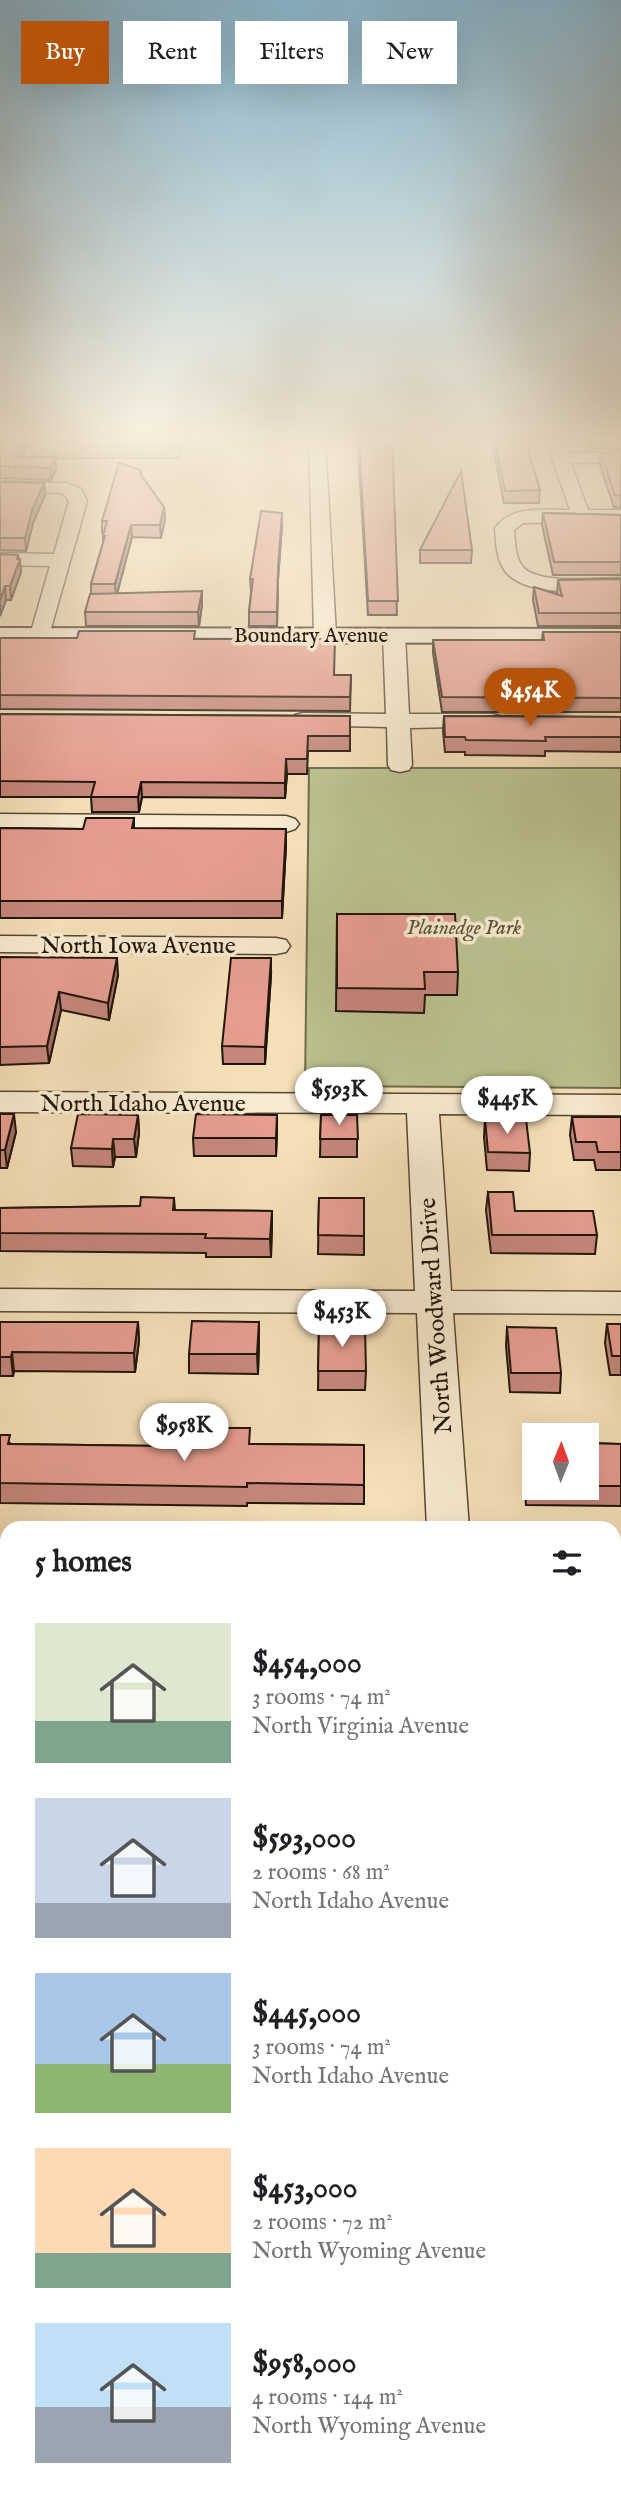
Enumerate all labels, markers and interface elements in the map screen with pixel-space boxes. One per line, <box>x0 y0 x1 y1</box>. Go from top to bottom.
chip: Buy <box>21 21 109 84</box>
chip: Rent <box>123 21 221 84</box>
chip: Filters <box>235 21 348 84</box>
chip: New <box>362 21 457 84</box>
street label: Boundary Avenue <box>234 623 389 650</box>
pin: $454K <box>481 668 579 728</box>
text: $454K <box>500 676 560 705</box>
park label: Plainedge Park <box>407 915 522 942</box>
street label: North Iowa Avenue <box>40 931 236 962</box>
pin: $593K <box>290 1068 388 1127</box>
text: $593K <box>311 1075 367 1104</box>
pin: $445K <box>458 1076 556 1136</box>
text: $445K <box>477 1084 537 1113</box>
street label: North Idaho Avenue <box>40 1089 246 1120</box>
street label: North Woodward Drive <box>413 1197 460 1435</box>
pin: $453K <box>293 1290 391 1349</box>
text: $453K <box>313 1297 371 1326</box>
pin: $958K <box>135 1404 233 1463</box>
text: $958K <box>156 1411 212 1440</box>
north arrow <box>522 1423 598 1500</box>
map controls <box>522 1423 599 1500</box>
text: 5 homes <box>35 1544 132 1582</box>
icon: filters <box>548 1544 586 1582</box>
text: $454,000 <box>252 1645 362 1683</box>
icon: home <box>91 1651 175 1735</box>
text: 3 rooms · 74 m² <box>252 1683 391 1712</box>
text: North Virginia Avenue <box>252 1712 469 1741</box>
text: $593,000 <box>252 1820 356 1858</box>
icon: home <box>91 1826 175 1910</box>
text: 2 rooms · 68 m² <box>252 1858 390 1887</box>
text: North Idaho Avenue <box>252 1887 449 1916</box>
text: $445,000 <box>252 1995 361 2033</box>
icon: home <box>91 2001 175 2085</box>
text: 3 rooms · 74 m² <box>252 2033 391 2062</box>
text: North Idaho Avenue <box>252 2062 449 2091</box>
text: $453,000 <box>252 2170 357 2208</box>
icon: home <box>91 2176 175 2260</box>
text: 2 rooms · 72 m² <box>252 2208 393 2237</box>
text: North Wyoming Avenue <box>252 2237 486 2266</box>
text: $958,000 <box>252 2345 357 2383</box>
icon: home <box>91 2351 175 2435</box>
text: 4 rooms · 144 m² <box>252 2383 403 2412</box>
text: North Wyoming Avenue <box>252 2412 486 2441</box>

